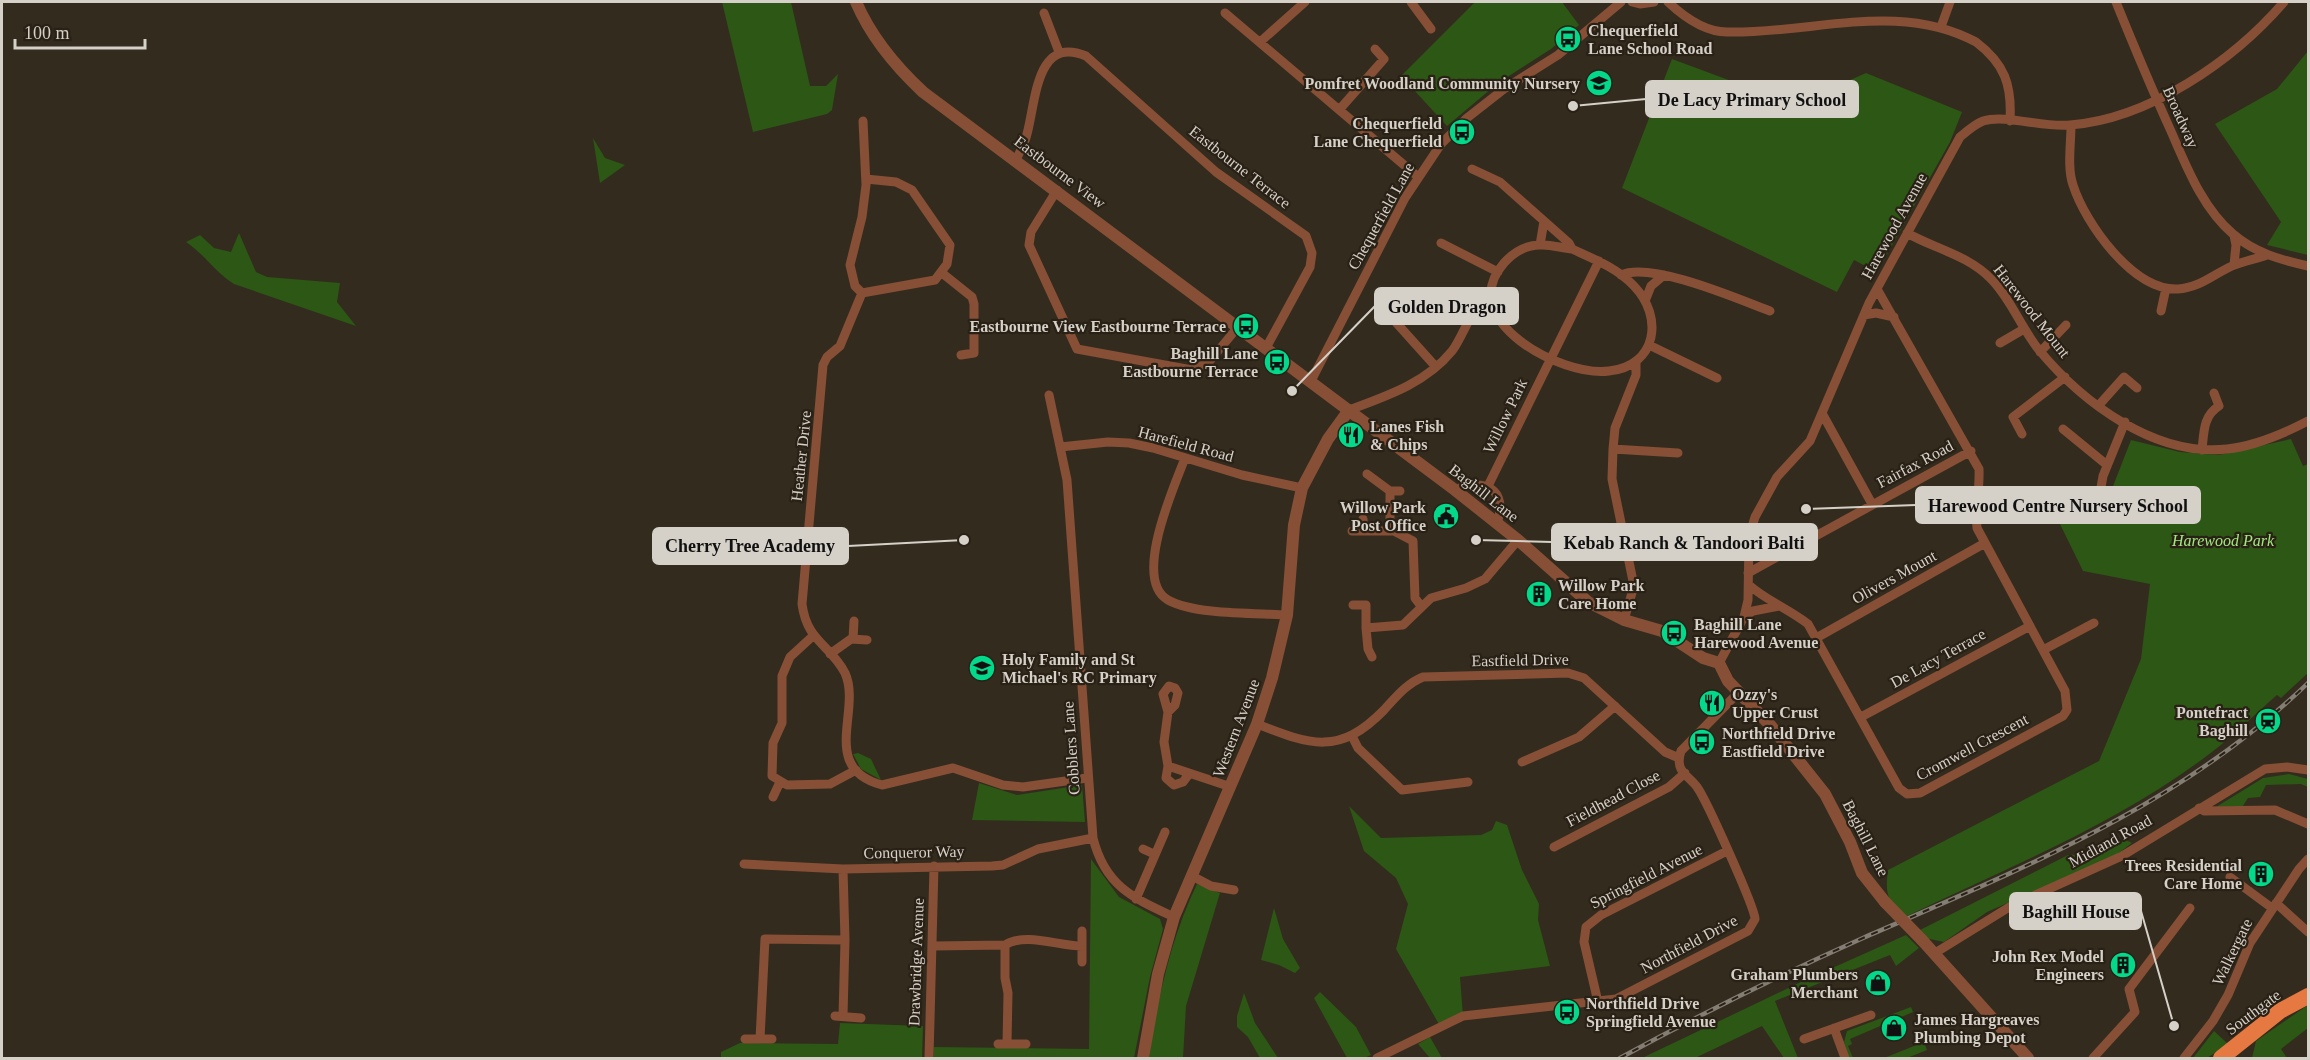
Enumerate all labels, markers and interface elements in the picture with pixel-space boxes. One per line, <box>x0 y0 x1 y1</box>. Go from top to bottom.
scale bar <box>15 12 146 50</box>
place label: Chequerfield Lane School Road <box>1588 22 1713 57</box>
text: 100 m <box>24 23 70 43</box>
bus stop icon: Chequerfield Lane School Road <box>1553 24 1583 54</box>
school or university icon: Pomfret Woodland Community Nursery <box>1584 68 1614 98</box>
place label: Pomfret Woodland Community Nursery <box>1305 75 1580 93</box>
callout: De Lacy Primary School <box>1646 81 1858 117</box>
street label: Broadway <box>2159 84 2202 151</box>
text: De Lacy Primary School <box>1658 90 1846 110</box>
place label: Chequerfield Lane Chequerfield <box>1314 115 1442 151</box>
bus stop icon: Chequerfield Lane Chequerfield <box>1447 117 1477 147</box>
street label: Eastbourne Terrace <box>1186 122 1294 212</box>
street label: Eastbourne View <box>1011 132 1109 212</box>
street label: Chequerfield Lane <box>1345 160 1418 273</box>
street label: Harewood Avenue <box>1858 170 1930 282</box>
street label: Harewood Mount <box>1990 261 2074 361</box>
callout: Golden Dragon <box>1375 288 1518 324</box>
text: Golden Dragon <box>1388 297 1506 317</box>
bus stop icon: Eastbourne View Eastbourne Terrace <box>1231 311 1261 341</box>
place label: Eastbourne View Eastbourne Terrace <box>970 318 1226 335</box>
place label: Baghill Lane Eastbourne Terrace <box>1122 345 1258 380</box>
bus stop icon: Baghill Lane Eastbourne Terrace <box>1262 347 1292 377</box>
street label: Willow Park <box>1480 376 1530 456</box>
street label: Heather Drive <box>788 410 814 502</box>
place label: Lanes Fish & Chips <box>1370 418 1444 454</box>
restaurant icon: Lanes Fish & Chips <box>1336 420 1366 450</box>
street label: Harefield Road <box>1136 423 1236 465</box>
street label: Fairfax Road <box>1874 437 1956 491</box>
street label: Baghill Lane <box>1445 461 1522 526</box>
callout: Harewood Centre Nursery School <box>1916 487 2200 523</box>
text: Harewood Centre Nursery School <box>1928 496 2188 516</box>
place label: Willow Park Post Office <box>1340 499 1426 534</box>
public building icon: Willow Park Post Office <box>1431 501 1461 531</box>
callout: Kebab Ranch & Tandoori Balti <box>1552 524 1817 560</box>
callout: Cherry Tree Academy <box>653 528 848 564</box>
park label: Harewood Park <box>2171 532 2275 549</box>
text: Kebab Ranch & Tandoori Balti <box>1563 533 1805 553</box>
text: Cherry Tree Academy <box>665 536 835 556</box>
street label: Olivers Mount <box>1849 547 1940 607</box>
place label: Willow Park Care Home <box>1558 577 1644 612</box>
building icon: Willow Park Care Home <box>1524 579 1554 609</box>
place label: Baghill Lane Harewood Avenue <box>1694 616 1818 651</box>
bus stop icon: Baghill Lane Harewood Avenue <box>1659 618 1689 648</box>
street label: De Lacy Terrace <box>1887 625 1989 692</box>
place label: Holy Family and St Michael's RC Primary <box>1002 651 1157 687</box>
street label: Eastfield Drive <box>1471 651 1569 669</box>
school or university icon: Holy Family and St Michael's RC Primary <box>967 653 997 683</box>
street label: Western Avenue <box>1209 677 1263 779</box>
place label: Ozzy's Upper Crust <box>1732 686 1819 722</box>
restaurant icon: Ozzy's Upper Crust <box>1697 688 1727 718</box>
street label: Cobblers Lane <box>1059 701 1083 795</box>
place label: Pontefract Baghill <box>2176 704 2249 740</box>
station icon: Pontefract Baghill <box>2253 706 2283 736</box>
street label: Cromwell Crescent <box>1913 710 2031 784</box>
place label: Northfield Drive Eastfield Drive <box>1722 725 1835 760</box>
bus stop icon: Northfield Drive Eastfield Drive <box>1687 727 1717 757</box>
street label: Fieldhead Close <box>1563 766 1663 830</box>
street label: Baghill Lane <box>1839 797 1892 879</box>
street label: Midland Road <box>2066 811 2154 871</box>
street label: Springfield Avenue <box>1587 840 1705 913</box>
street label: Conqueror Way <box>863 843 965 862</box>
place label: Trees Residential Care Home <box>2125 857 2243 892</box>
building icon: Trees Residential Care Home <box>2246 859 2276 889</box>
callout: Baghill House <box>2010 893 2141 929</box>
street label: Drawbridge Avenue <box>905 898 928 1026</box>
text: Baghill House <box>2022 902 2130 922</box>
street label: Northfield Drive <box>1638 911 1740 977</box>
street label: Walkergate <box>2209 916 2256 989</box>
place label: John Rex Model Engineers <box>1992 948 2105 984</box>
building icon: John Rex Model Engineers <box>2108 950 2138 980</box>
place label: Graham Plumbers Merchant <box>1730 966 1859 1001</box>
shop icon: Graham Plumbers Merchant <box>1863 968 1893 998</box>
street label: Southgate <box>2222 986 2284 1039</box>
place label: Northfield Drive Springfield Avenue <box>1586 995 1716 1031</box>
bus stop icon: Northfield Drive Springfield Avenue <box>1552 997 1582 1027</box>
place label: James Hargreaves Plumbing Depot <box>1914 1011 2039 1047</box>
shop icon: James Hargreaves Plumbing Depot <box>1879 1013 1909 1043</box>

